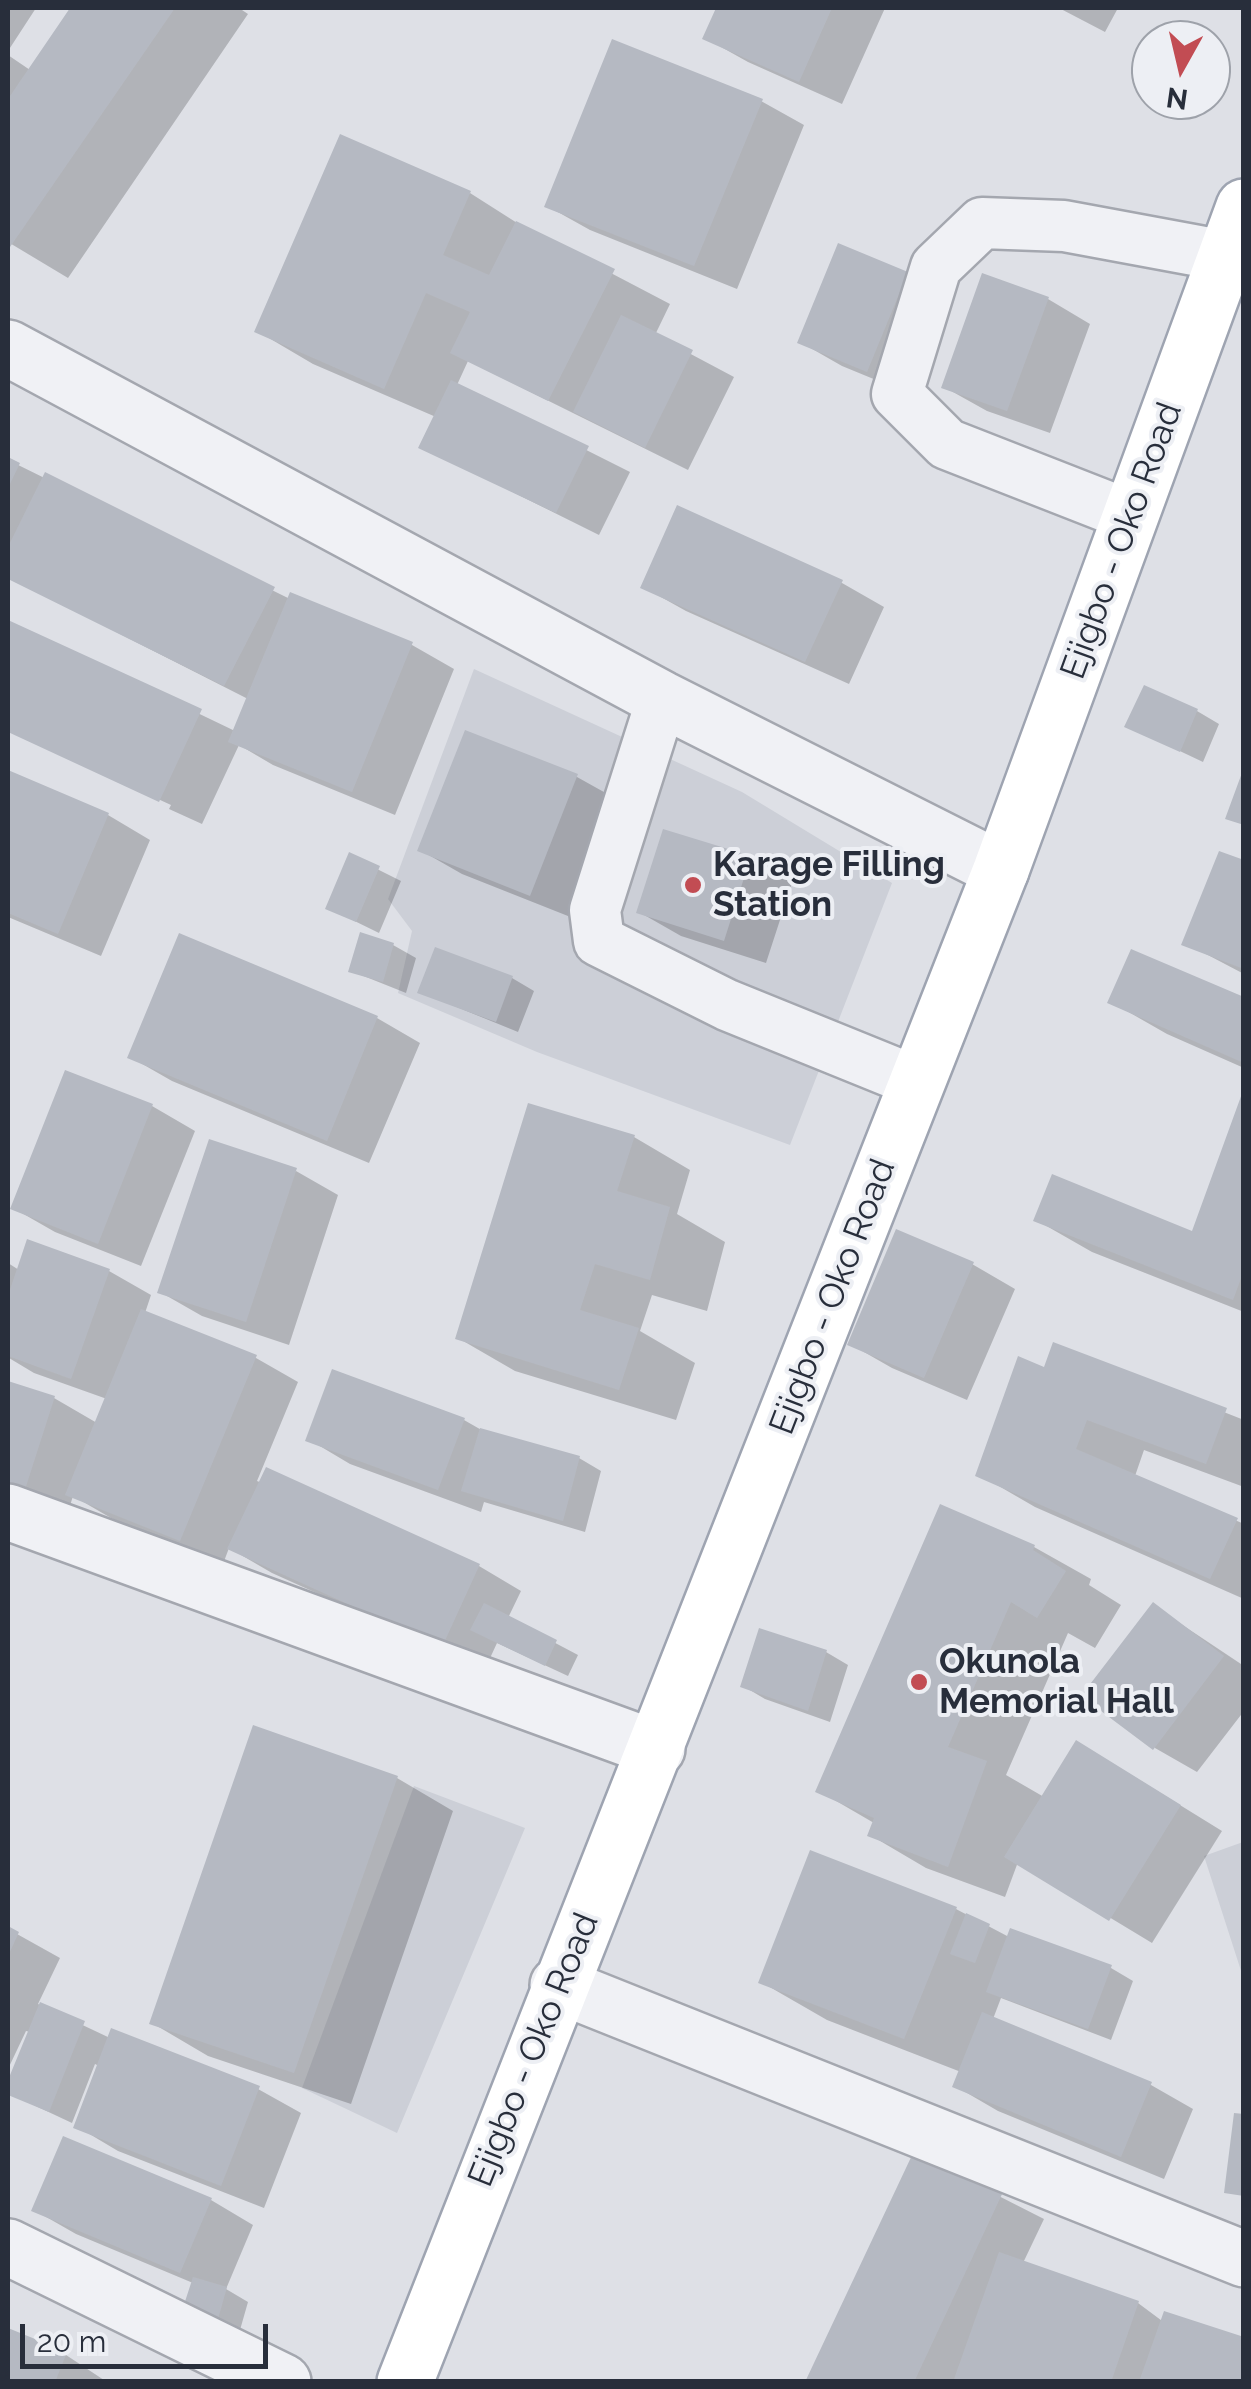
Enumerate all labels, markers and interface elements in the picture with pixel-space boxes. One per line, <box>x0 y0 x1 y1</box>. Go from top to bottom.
north arrow <box>1131 20 1231 120</box>
text: N <box>1164 80 1190 116</box>
street label: Ejigbo - Oko Road <box>1052 397 1192 685</box>
place label: Karage Filling Station <box>713 844 945 926</box>
marker: Karage Filling Station <box>682 874 704 896</box>
street label: Ejigbo - Oko Road <box>761 1154 905 1440</box>
place label: Okunola Memorial Hall <box>939 1641 1174 1723</box>
marker: Okunola Memorial Hall <box>908 1671 930 1693</box>
street label: Ejigbo - Oko Road <box>460 1907 608 2193</box>
scale bar <box>25 2304 272 2366</box>
text: 20 m <box>37 2324 106 2359</box>

